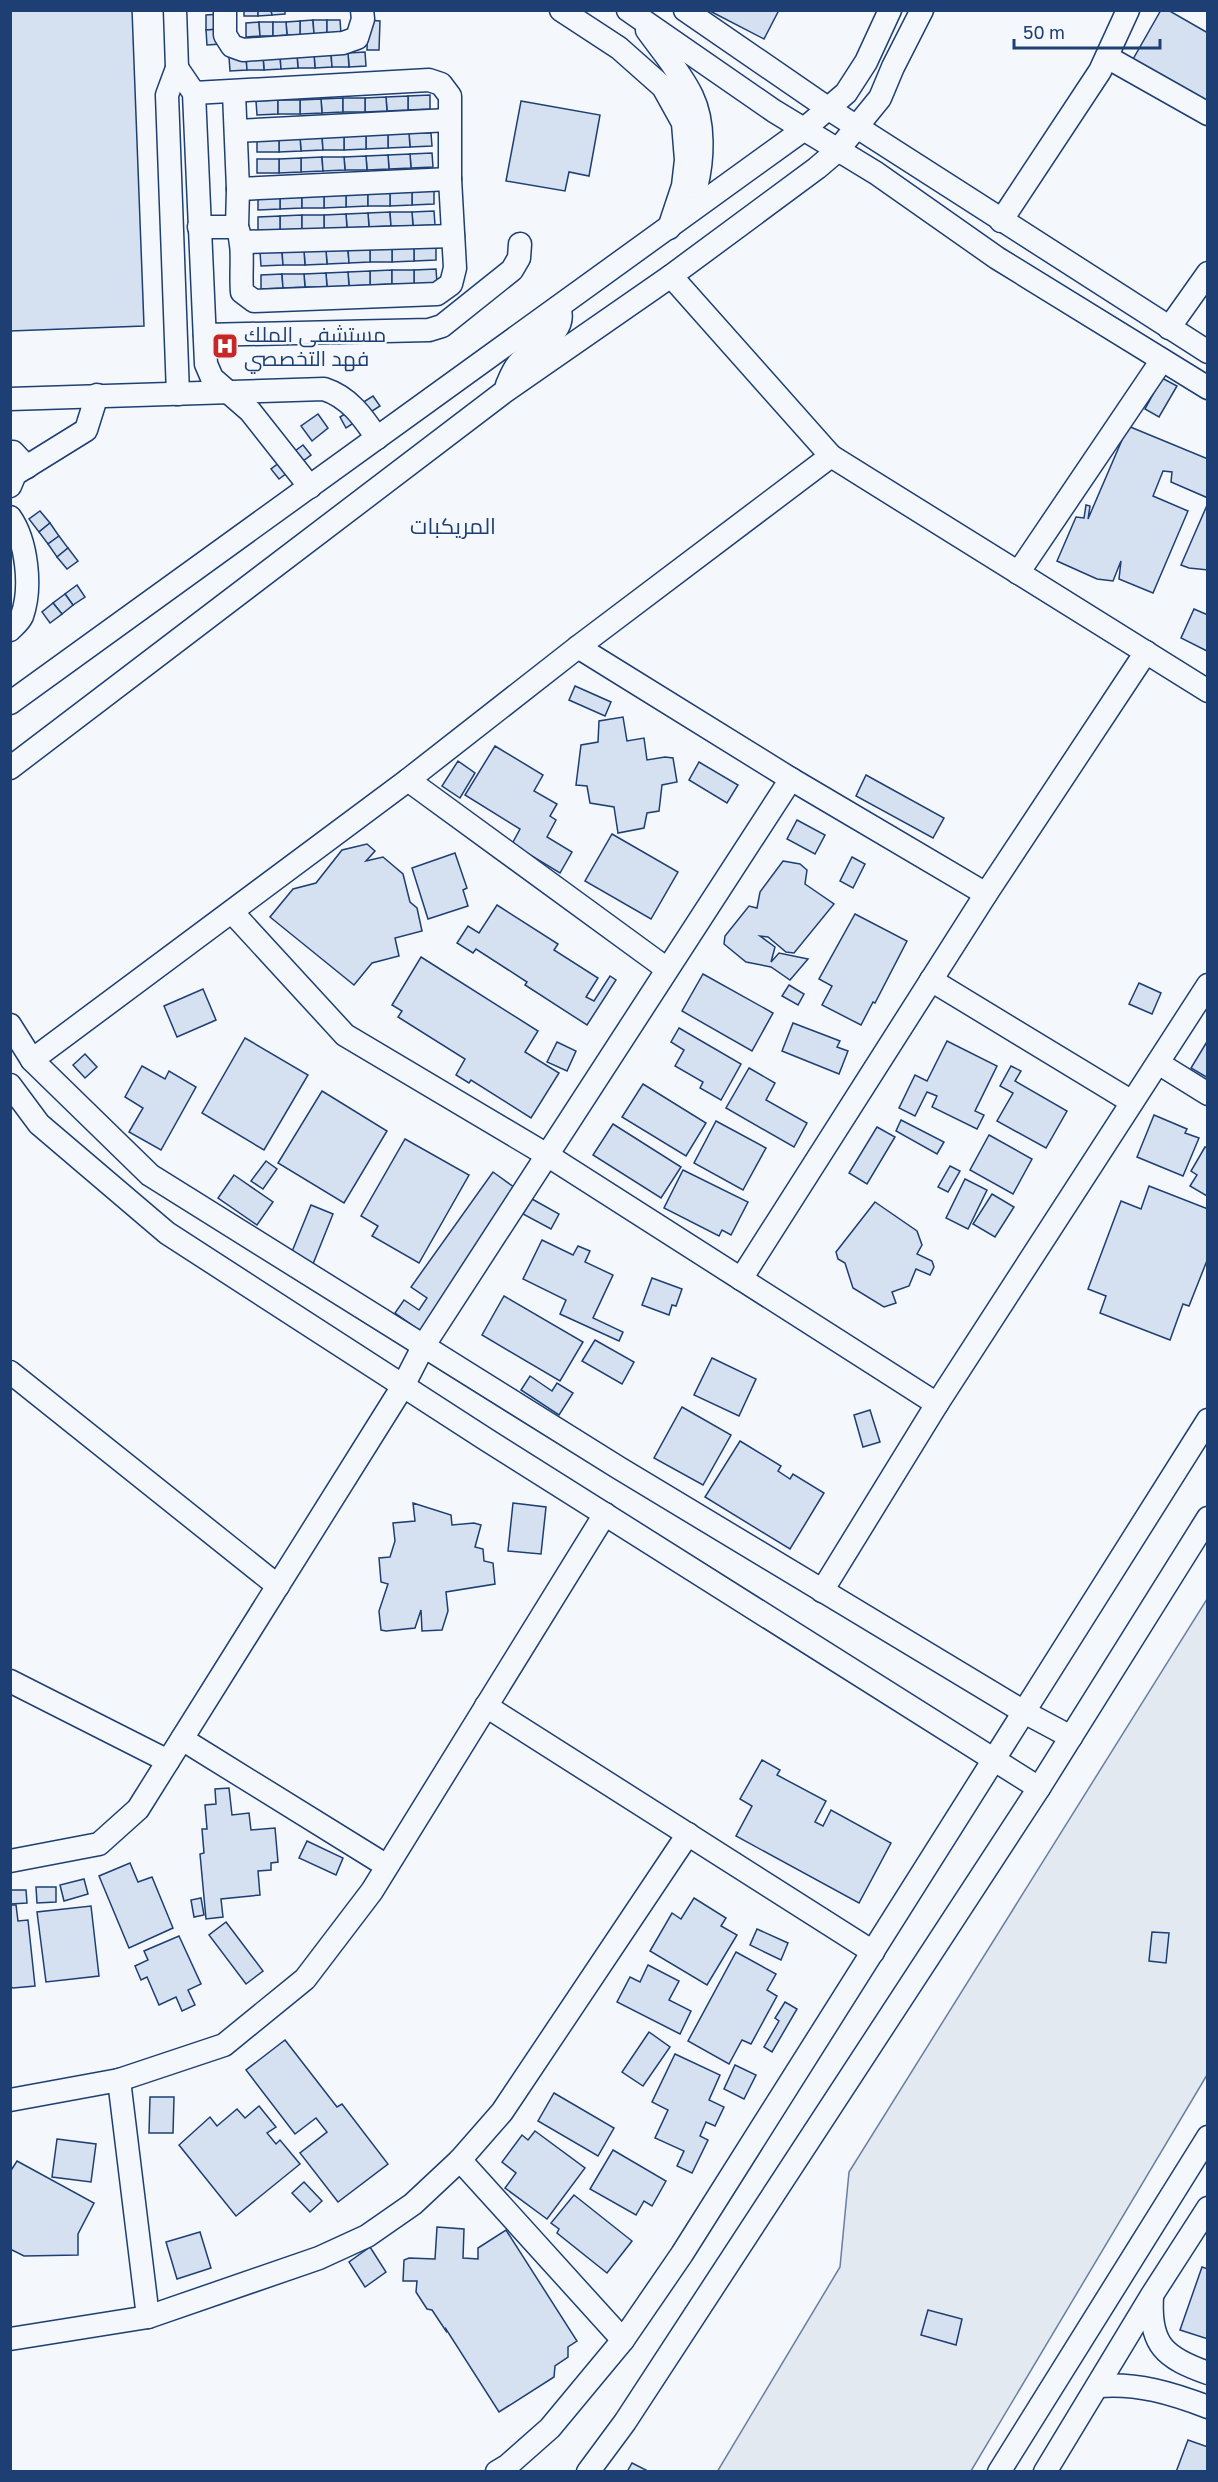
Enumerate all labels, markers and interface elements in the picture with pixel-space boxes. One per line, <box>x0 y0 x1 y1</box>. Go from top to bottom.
scale bar <box>1014 12 1160 50</box>
text: 50 m <box>1023 21 1065 43</box>
place label: مستشفى الملك فهد التخصصي <box>244 321 386 374</box>
hospital icon: مستشفى الملك فهد التخصصي <box>210 331 240 361</box>
district label: المريكبات <box>410 512 496 539</box>

